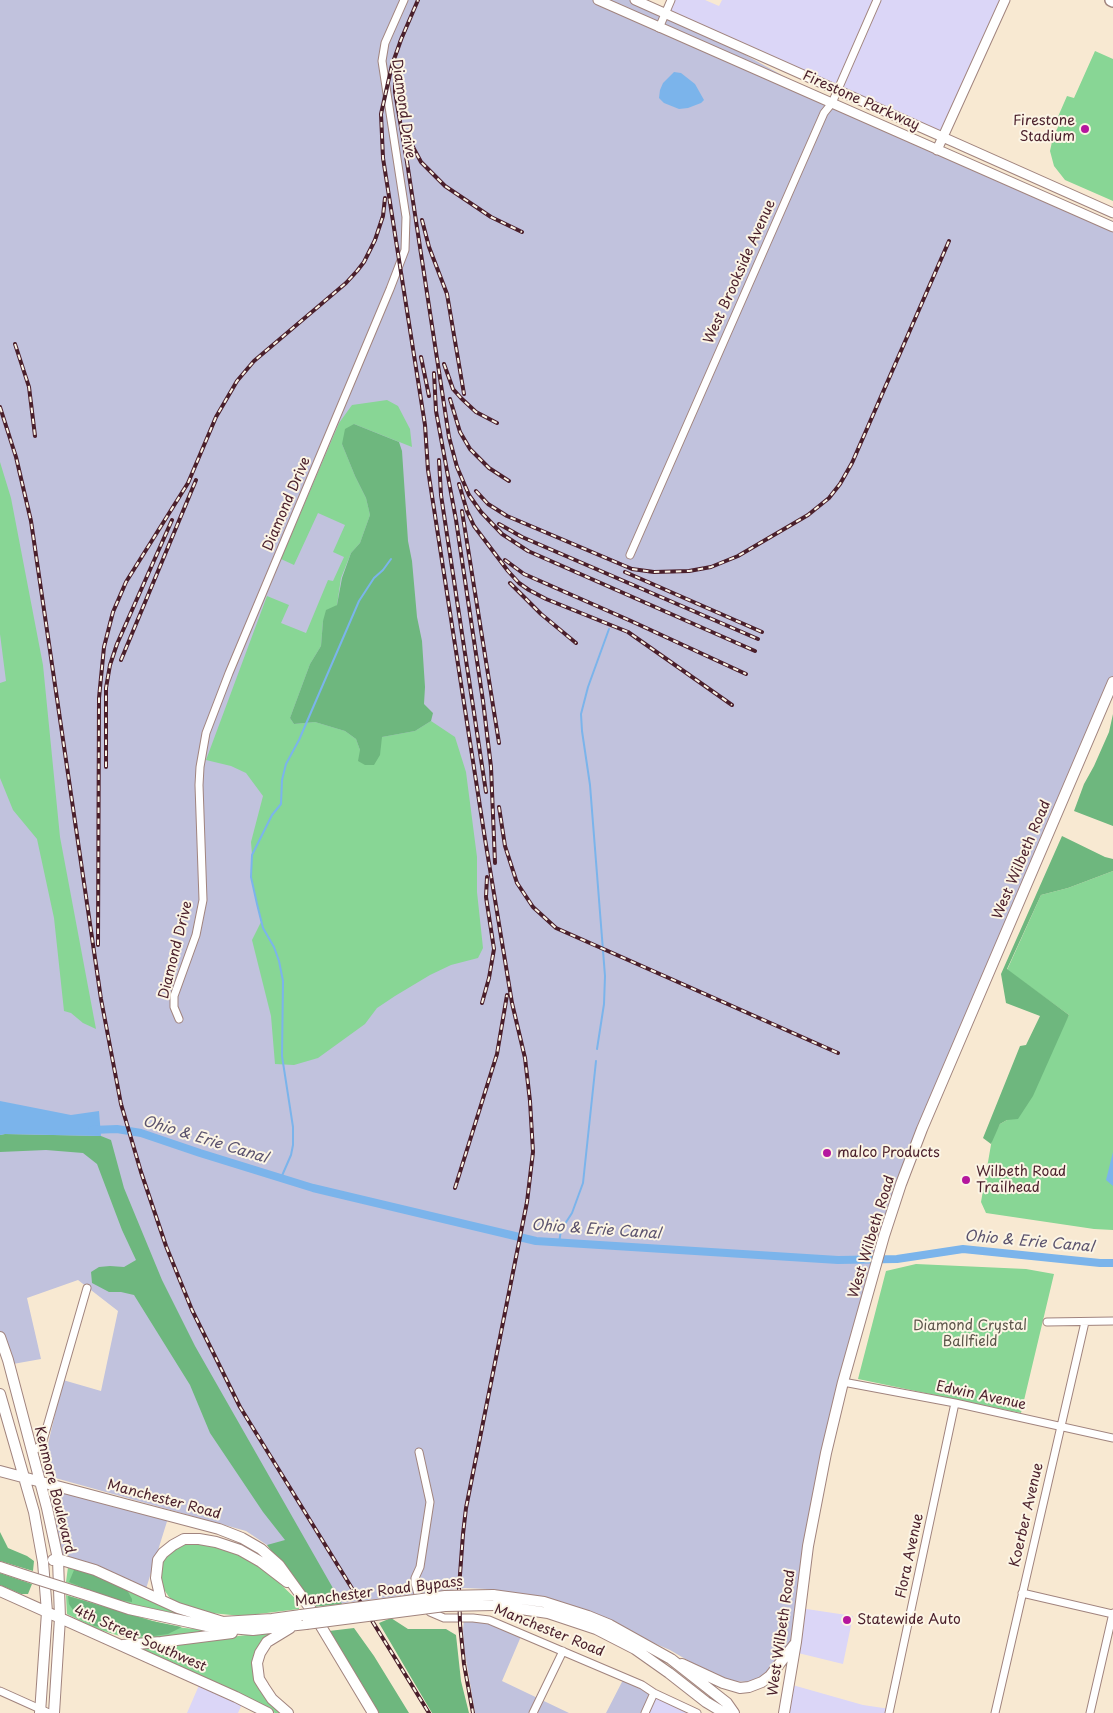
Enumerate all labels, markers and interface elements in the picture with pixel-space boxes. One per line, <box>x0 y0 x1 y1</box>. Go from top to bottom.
street label: Diamond Drive <box>388 58 418 160</box>
street label: Firestone Parkway <box>800 68 922 134</box>
place label: Firestone Stadium <box>1013 113 1075 146</box>
marker: Firestone Stadium <box>1079 123 1091 135</box>
street label: West Brookside Avenue <box>701 197 779 347</box>
street label: Diamond Drive <box>260 455 314 553</box>
street label: West Wilbeth Road <box>989 798 1055 922</box>
street label: Diamond Drive <box>156 899 196 1001</box>
water label: Ohio & Erie Canal <box>140 1112 270 1168</box>
place label: malco Products <box>837 1145 940 1161</box>
marker: malco Products <box>821 1147 833 1159</box>
place label: Wilbeth Road Trailhead <box>976 1164 1066 1196</box>
street label: West Wilbeth Road <box>845 1174 899 1300</box>
marker: Wilbeth Road Trailhead <box>960 1174 972 1186</box>
water label: Ohio & Erie Canal <box>531 1216 661 1244</box>
water label: Ohio & Erie Canal <box>964 1227 1094 1257</box>
park label: Diamond Crystal Ballfield <box>913 1318 1027 1350</box>
street label: Edwin Avenue <box>934 1378 1028 1414</box>
street label: Kenmore Boulevard <box>30 1425 78 1555</box>
street label: Koerber Avenue <box>1007 1461 1047 1569</box>
street label: Manchester Road <box>105 1477 223 1523</box>
street label: Flora Avenue <box>893 1512 927 1600</box>
street label: West Wilbeth Road <box>765 1569 799 1697</box>
street label: Manchester Road Bypass <box>294 1573 464 1611</box>
street label: Manchester Road <box>492 1601 606 1661</box>
street label: 4th Street Southwest <box>71 1602 209 1676</box>
place label: Statewide Auto <box>857 1612 961 1628</box>
marker: Statewide Auto <box>841 1614 853 1626</box>

